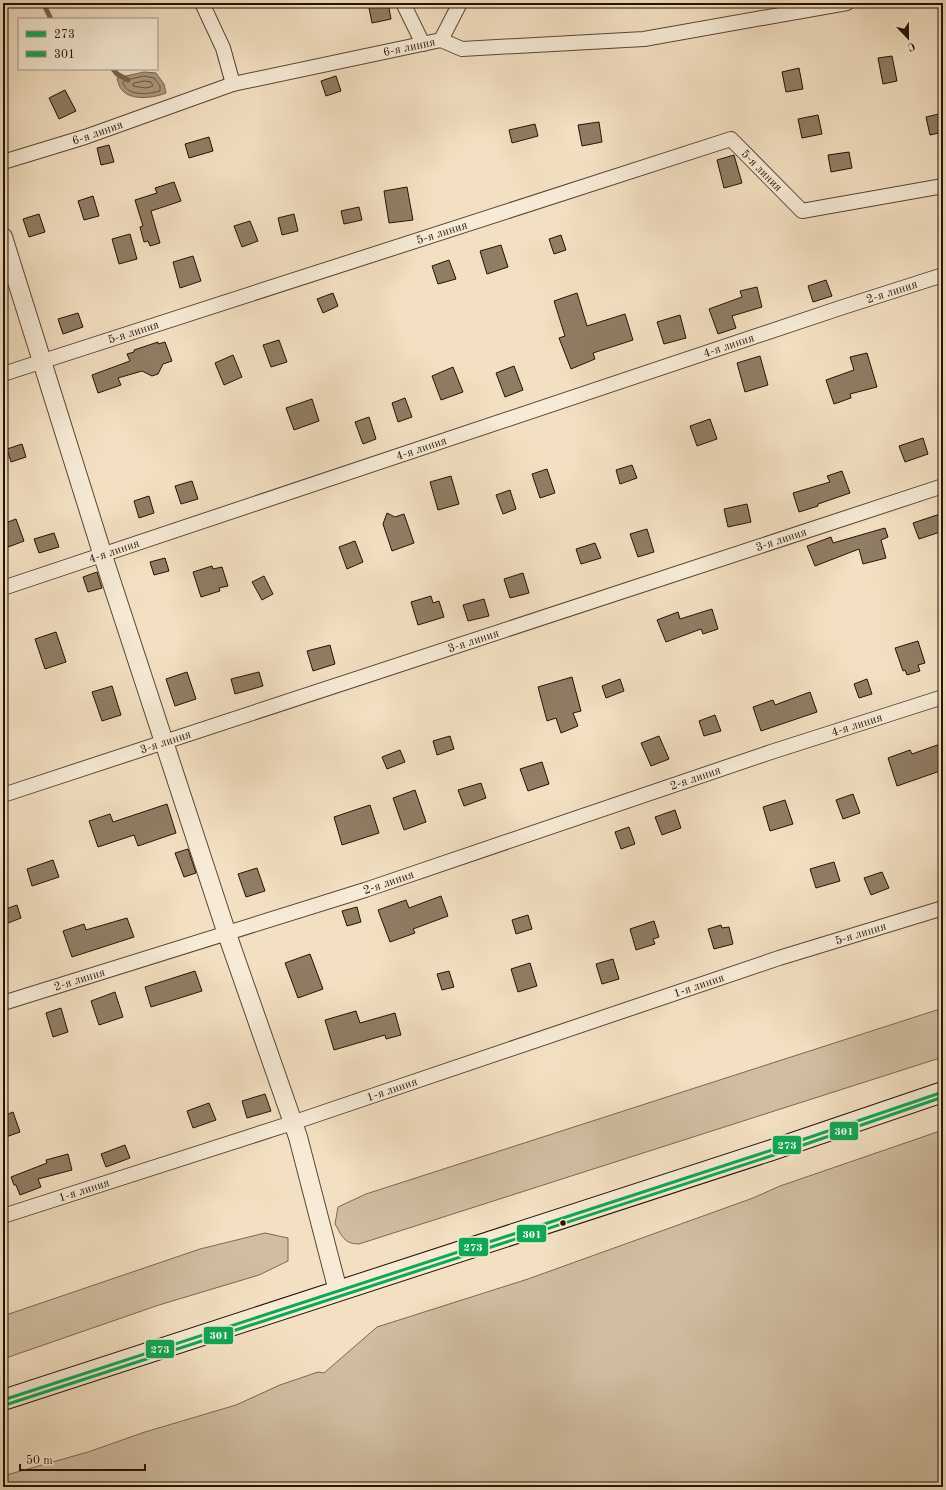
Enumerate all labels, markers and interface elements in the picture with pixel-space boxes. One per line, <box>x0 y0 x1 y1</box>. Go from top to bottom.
legend <box>18 18 158 70</box>
north arrow <box>888 18 928 58</box>
text: 273 <box>54 29 75 41</box>
street label: 6-я линия <box>382 36 436 59</box>
text: С <box>906 39 917 52</box>
text: 301 <box>54 49 75 61</box>
street label: 6-я линия <box>71 119 125 148</box>
street label: 5-я линия <box>738 147 784 194</box>
street label: 5-я линия <box>415 220 469 247</box>
street label: 2-я линия <box>865 279 919 306</box>
street label: 5-я линия <box>106 319 161 347</box>
street label: 4-я линия <box>702 332 756 360</box>
street label: 4-я линия <box>395 435 449 463</box>
street label: 3-я линия <box>754 526 808 554</box>
street label: 4-я линия <box>87 538 141 566</box>
street label: 3-я линия <box>447 627 501 655</box>
street label: 4-я линия <box>830 712 884 739</box>
street label: 3-я линия <box>139 729 193 757</box>
street label: 2-я линия <box>669 765 723 793</box>
street label: 2-я линия <box>362 869 416 897</box>
street label: 5-я линия <box>833 921 888 948</box>
street label: 2-я линия <box>53 967 107 994</box>
street label: 1-я линия <box>672 972 726 1000</box>
street label: 1-я линия <box>365 1076 419 1104</box>
line badge: 301 <box>829 1121 859 1141</box>
text: 301 <box>834 1127 854 1138</box>
line badge: 273 <box>772 1135 802 1155</box>
text: 273 <box>777 1141 797 1152</box>
street label: 1-я линия <box>57 1177 111 1205</box>
unlabelled marker <box>558 1218 568 1228</box>
line badge: 301 <box>516 1224 547 1243</box>
text: 301 <box>522 1230 542 1241</box>
line badge: 273 <box>458 1237 489 1257</box>
text: 273 <box>463 1243 483 1254</box>
line badge: 301 <box>203 1326 234 1345</box>
text: 301 <box>209 1331 229 1342</box>
line badge: 273 <box>145 1339 175 1359</box>
text: 273 <box>150 1345 170 1356</box>
scale bar <box>20 1446 145 1472</box>
text: 50 m <box>26 1454 53 1467</box>

